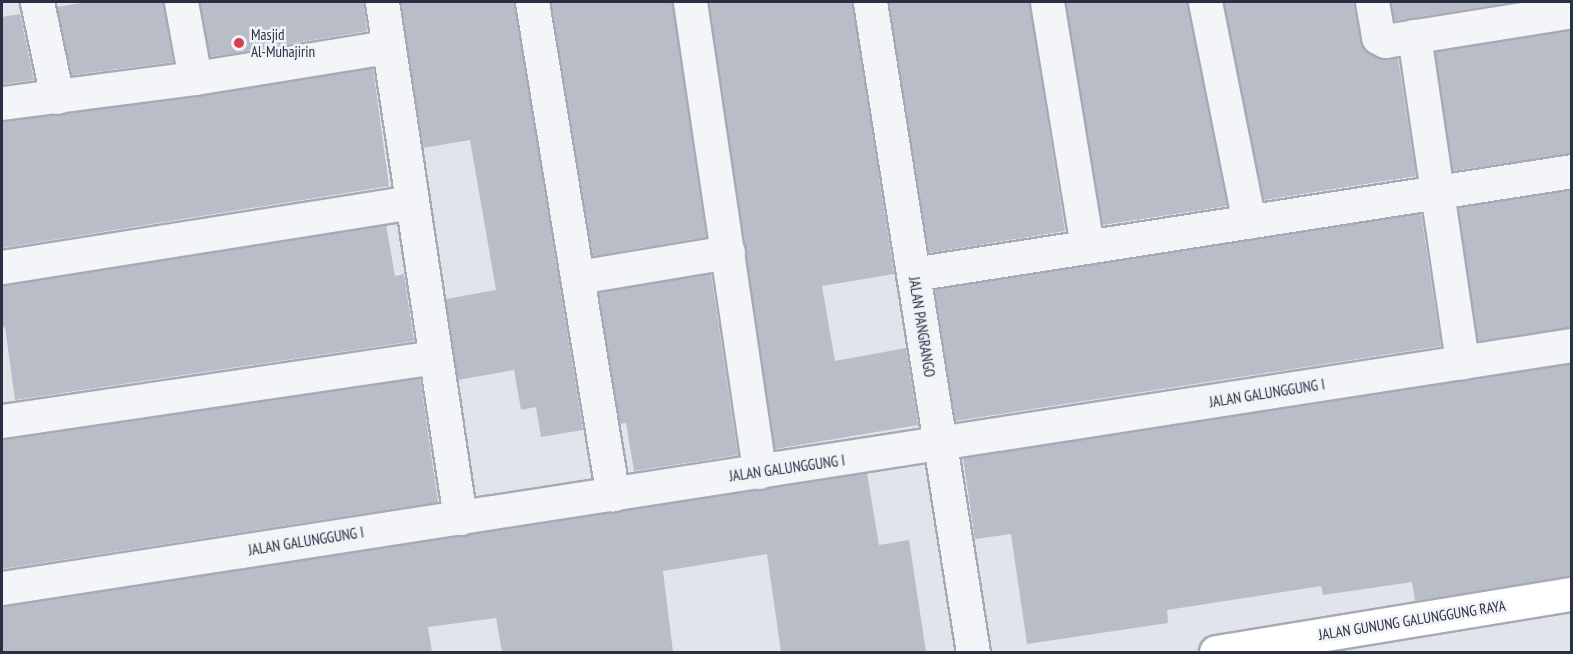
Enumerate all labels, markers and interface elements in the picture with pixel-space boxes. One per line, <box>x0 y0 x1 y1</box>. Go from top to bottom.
place label: Masjid Al-Muhajirin <box>251 25 315 60</box>
marker: Masjid Al-Muhajirin <box>232 36 246 50</box>
street label: JALAN PANGRANGO <box>905 275 939 379</box>
street label: JALAN GALUNGGUNG I <box>1208 375 1326 411</box>
street label: JALAN GALUNGGUNG I <box>728 451 846 485</box>
street label: JALAN GALUNGGUNG I <box>247 523 365 559</box>
street label: JALAN GUNUNG GALUNGGUNG RAYA <box>1317 596 1507 644</box>

